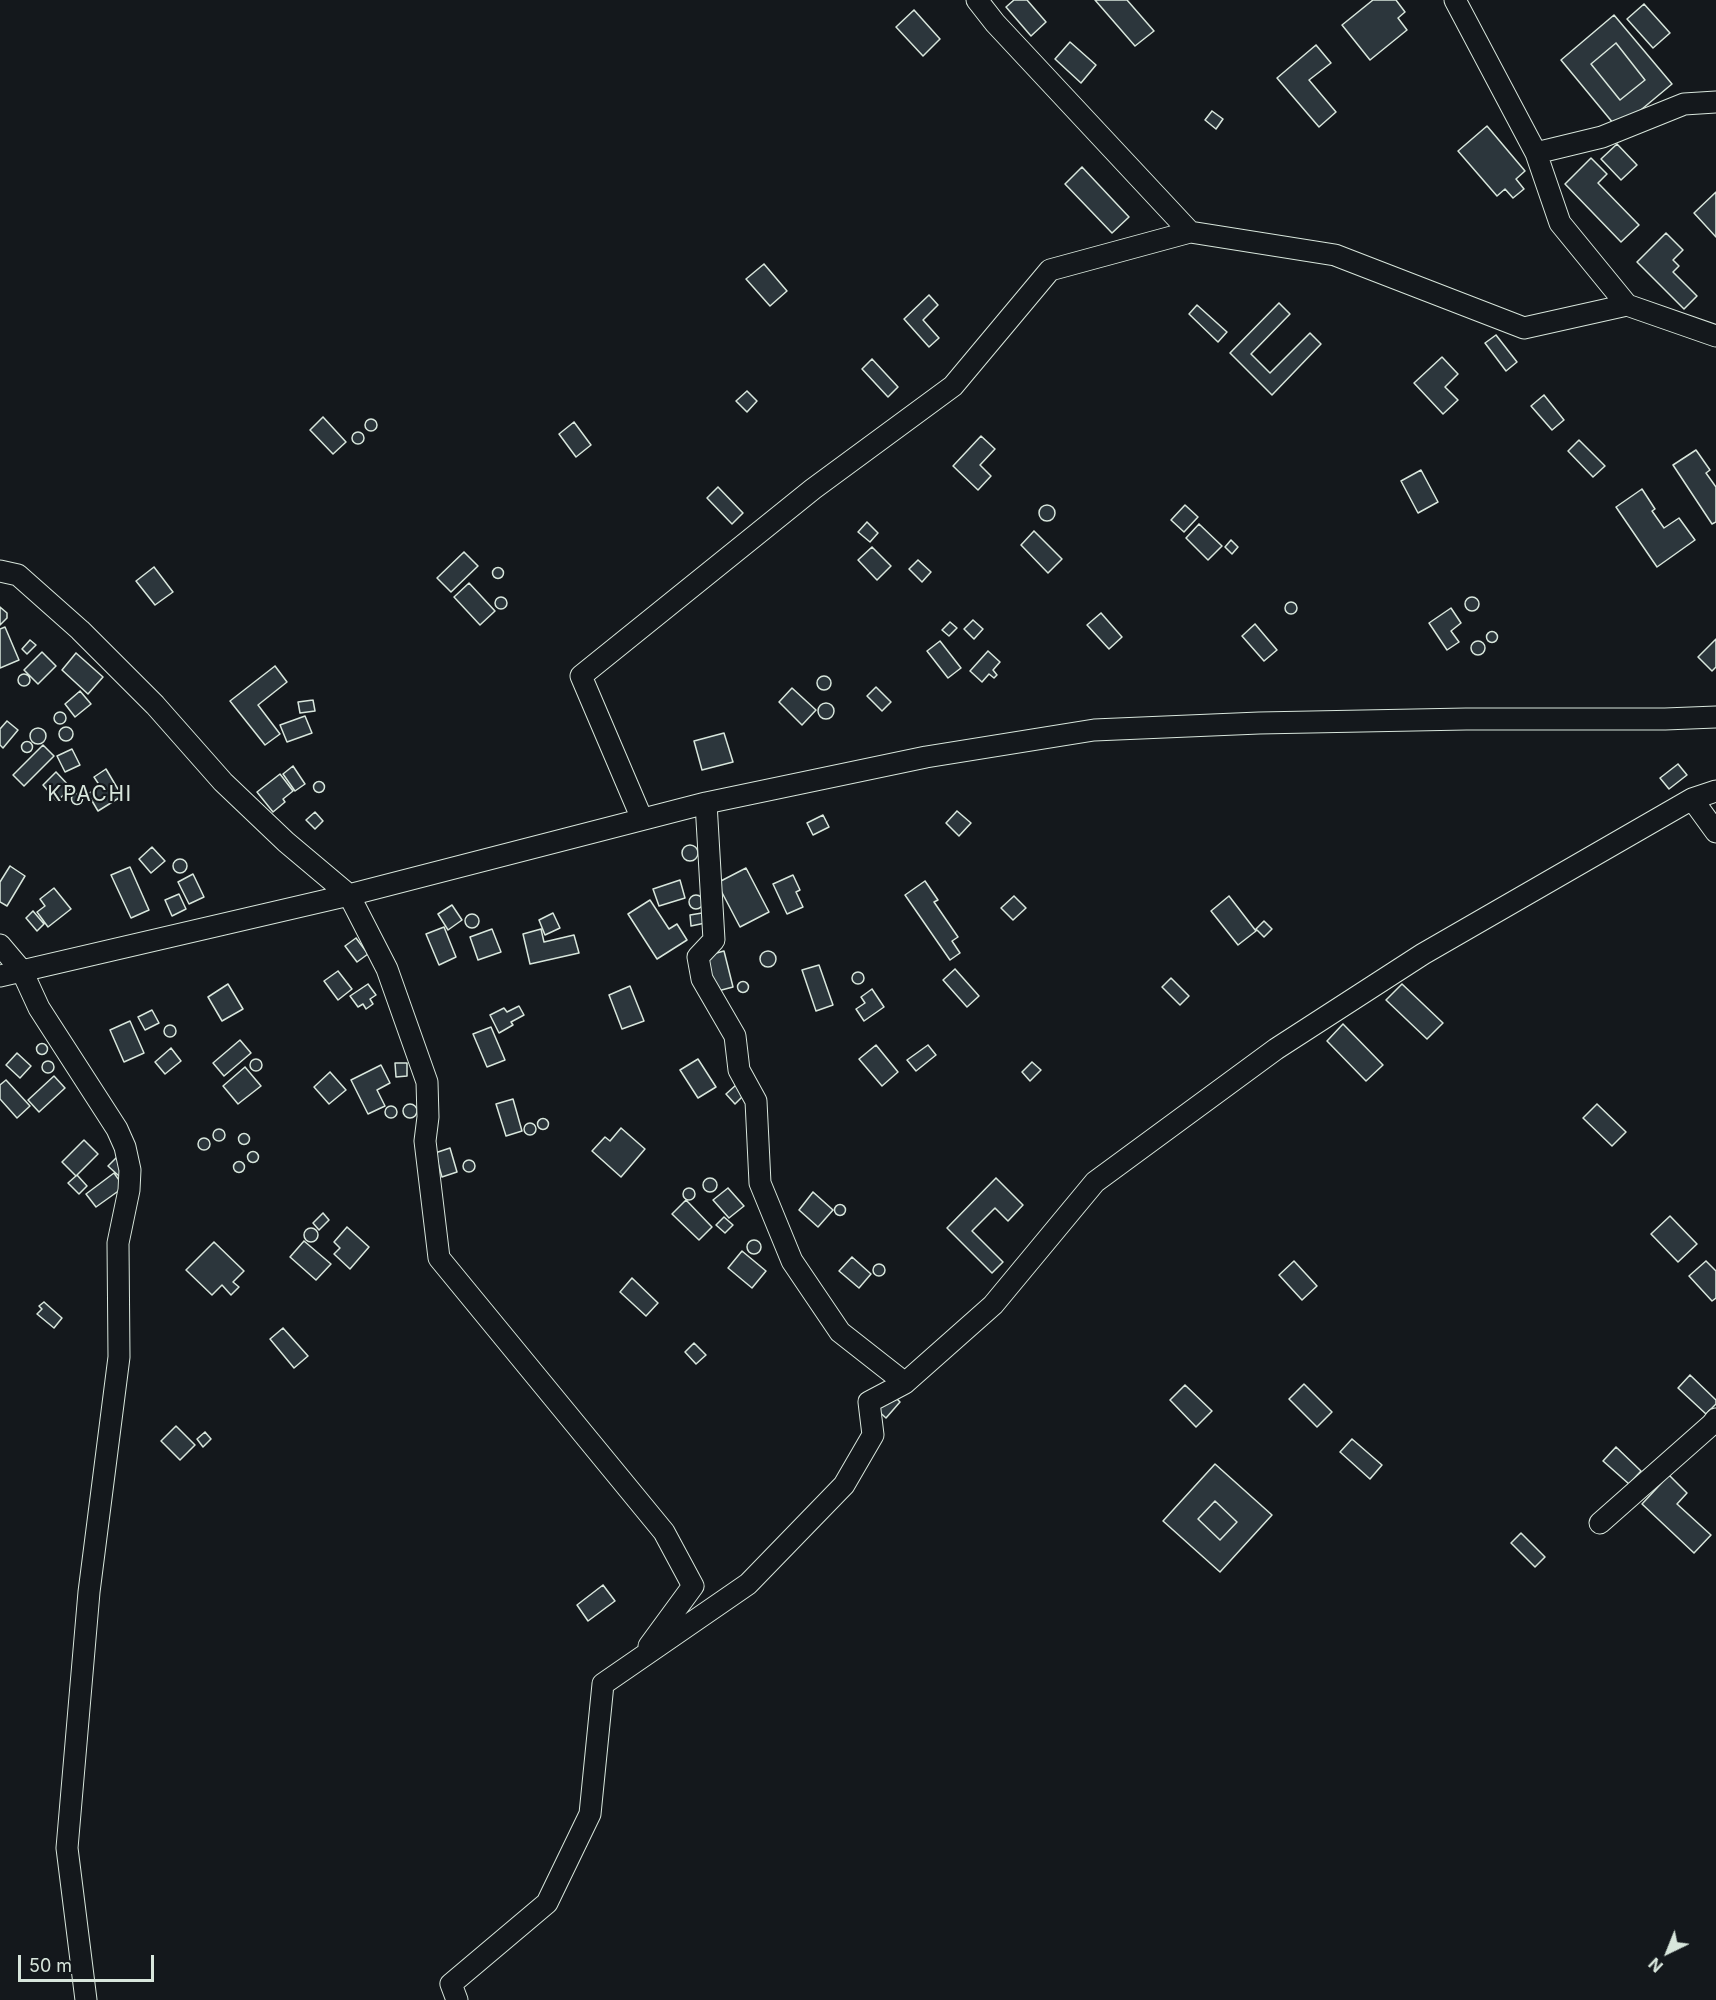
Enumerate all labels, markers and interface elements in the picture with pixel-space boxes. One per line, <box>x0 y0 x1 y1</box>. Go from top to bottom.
district label: KPACHI <box>47 782 133 808</box>
north arrow <box>1638 1922 1698 1982</box>
scale bar <box>21 1943 158 1981</box>
text: N <box>1644 1954 1667 1977</box>
text: 50 m <box>29 1955 72 1976</box>

